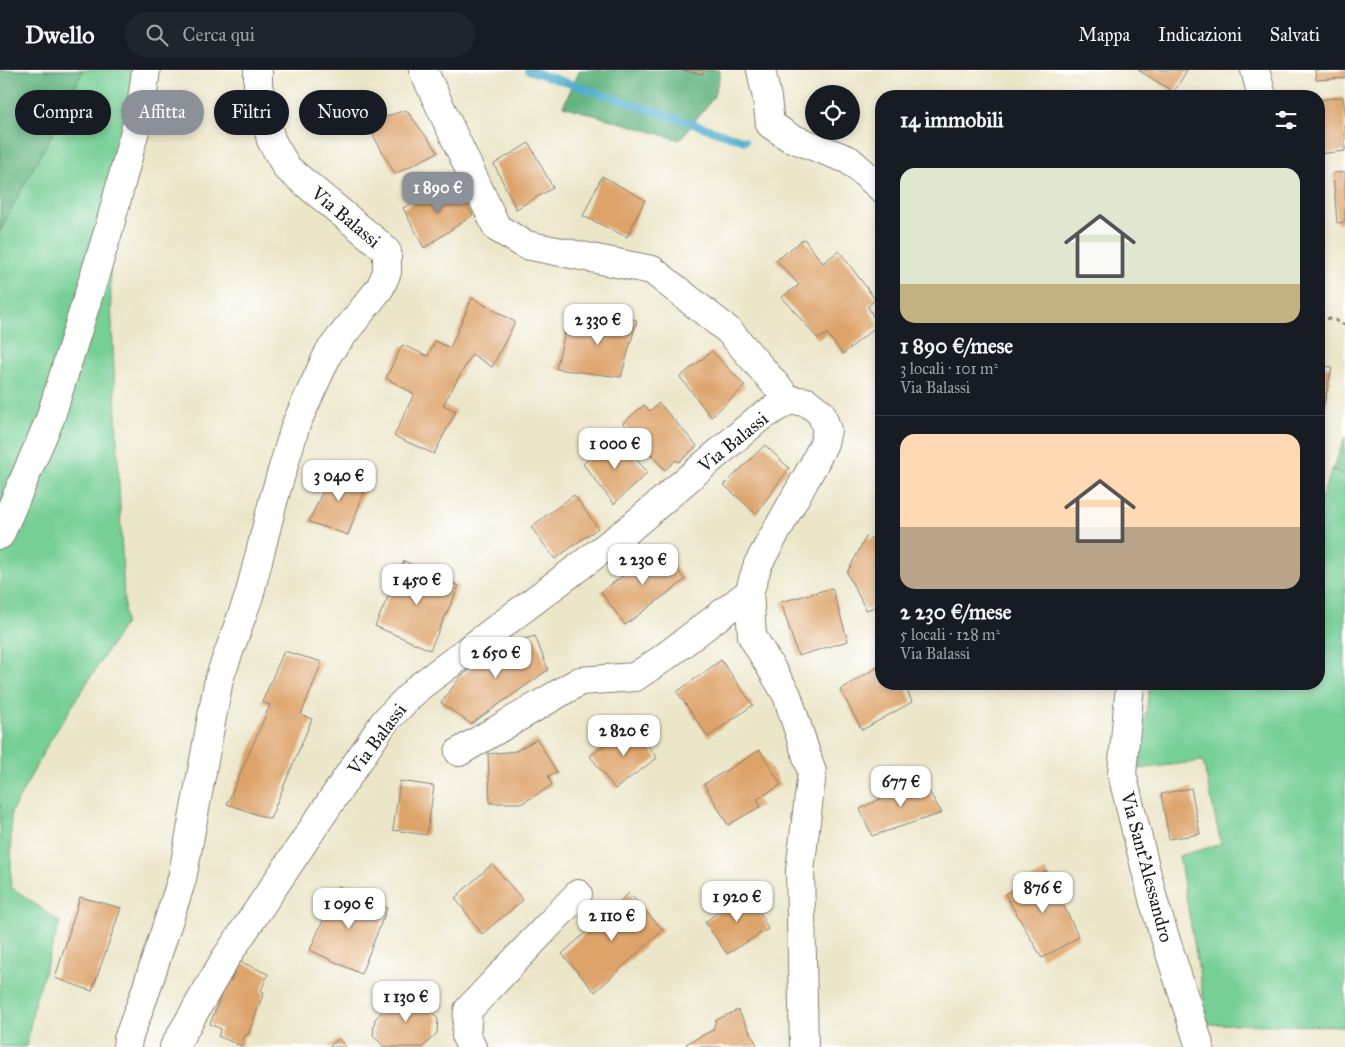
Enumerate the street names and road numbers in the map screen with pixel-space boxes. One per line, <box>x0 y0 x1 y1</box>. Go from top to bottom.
street label: Via Balassi <box>306 181 385 253</box>
street label: Via Balassi <box>693 407 773 478</box>
street label: Via Balassi <box>342 699 411 780</box>
street label: Via Sant'Alessandro <box>1116 788 1178 945</box>

